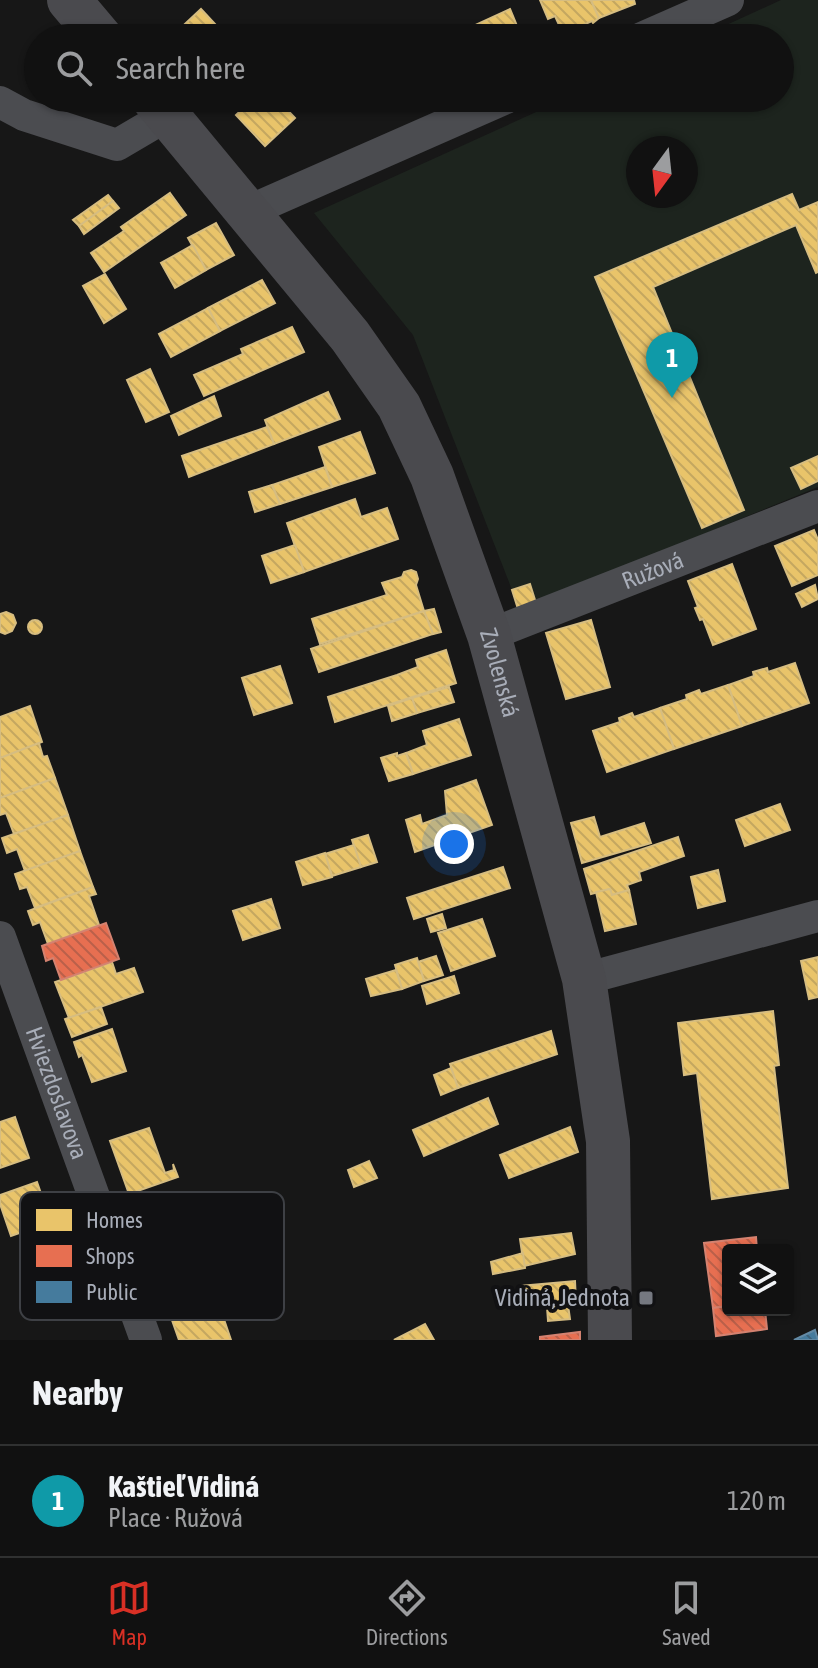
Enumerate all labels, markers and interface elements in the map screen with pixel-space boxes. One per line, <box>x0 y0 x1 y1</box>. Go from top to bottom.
search box <box>24 24 794 112</box>
icon: search <box>52 46 96 90</box>
text: Search here <box>116 51 245 85</box>
north arrow <box>626 136 698 208</box>
pin: 1 <box>646 332 698 398</box>
street label: Ružová <box>618 546 687 595</box>
street label: Zvolenská <box>475 625 525 720</box>
your location <box>434 824 474 864</box>
street label: Hviezdoslavova <box>21 1023 93 1163</box>
legend <box>20 1192 284 1320</box>
text: Homes <box>86 1207 143 1233</box>
text: Shops <box>86 1243 135 1269</box>
map controls <box>722 1244 794 1316</box>
button: layers <box>722 1244 794 1316</box>
text: Public <box>86 1279 138 1305</box>
place label: Vidiná, Jednota <box>495 1284 630 1311</box>
marker: Vidiná, Jednota <box>637 1289 655 1307</box>
text: Nearby <box>32 1373 123 1412</box>
text: Kaštieľ Vidiná <box>108 1469 259 1503</box>
text: 1 <box>52 1486 64 1516</box>
text: 120 m <box>727 1486 786 1516</box>
text: Place · Ružová <box>108 1503 243 1533</box>
tab: Map <box>107 1576 151 1650</box>
tab: Directions <box>366 1576 448 1650</box>
tab: Saved <box>662 1576 711 1650</box>

